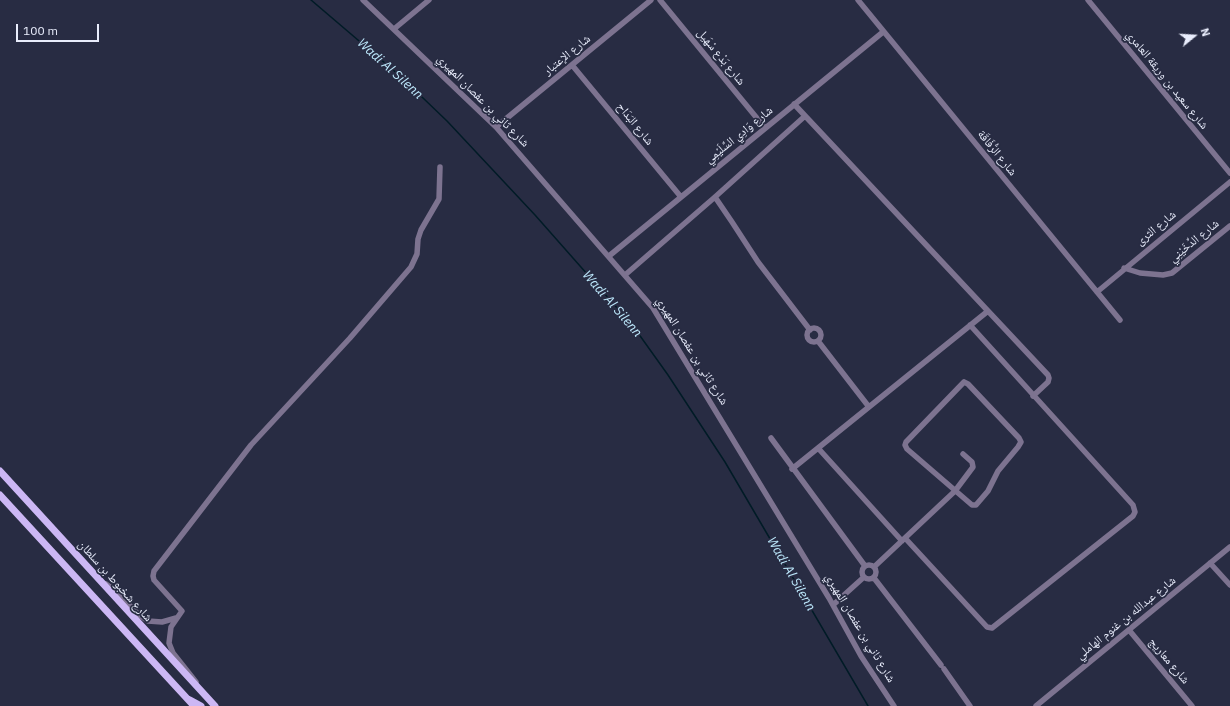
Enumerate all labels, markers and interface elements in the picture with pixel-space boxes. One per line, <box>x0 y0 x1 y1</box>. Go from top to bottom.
scale bar <box>18 16 101 42</box>
north arrow <box>1174 16 1214 56</box>
text: 100 m <box>23 23 58 38</box>
street label: شارع بَدْع سْهَيل <box>694 26 748 88</box>
text: N <box>1198 26 1213 38</box>
street label: شارع سعيد بن وريقة العامري <box>1123 28 1211 132</box>
street label: شارع الإعتبار <box>541 32 593 78</box>
water label: Wadi Al Silenn <box>354 35 426 103</box>
street label: شارع ثاني بن عفصان المهيري <box>434 52 532 150</box>
street label: شارع البَدَاح <box>613 100 657 148</box>
street label: شارع وَادِي السِّلَيْمِي <box>702 103 776 167</box>
street label: شارع الرُّفَاقَة <box>974 127 1020 179</box>
street label: شارع الثرى <box>1133 207 1179 249</box>
street label: شارع الدِّخَيْنِي <box>1166 216 1222 266</box>
water label: Wadi Al Silenn <box>579 268 645 340</box>
street label: شارع ثاني بن عفصان المهيري <box>653 294 731 408</box>
water label: Wadi Al Silenn <box>764 534 818 614</box>
street label: شارع شخبوط بن سلطان <box>75 537 155 625</box>
street label: شارع ثاني بن عفصان المهيري <box>822 571 898 685</box>
street label: شارع عبدالله بن غنوم الهاملي <box>1073 573 1179 663</box>
street label: شارع معاريج <box>1146 635 1192 687</box>

